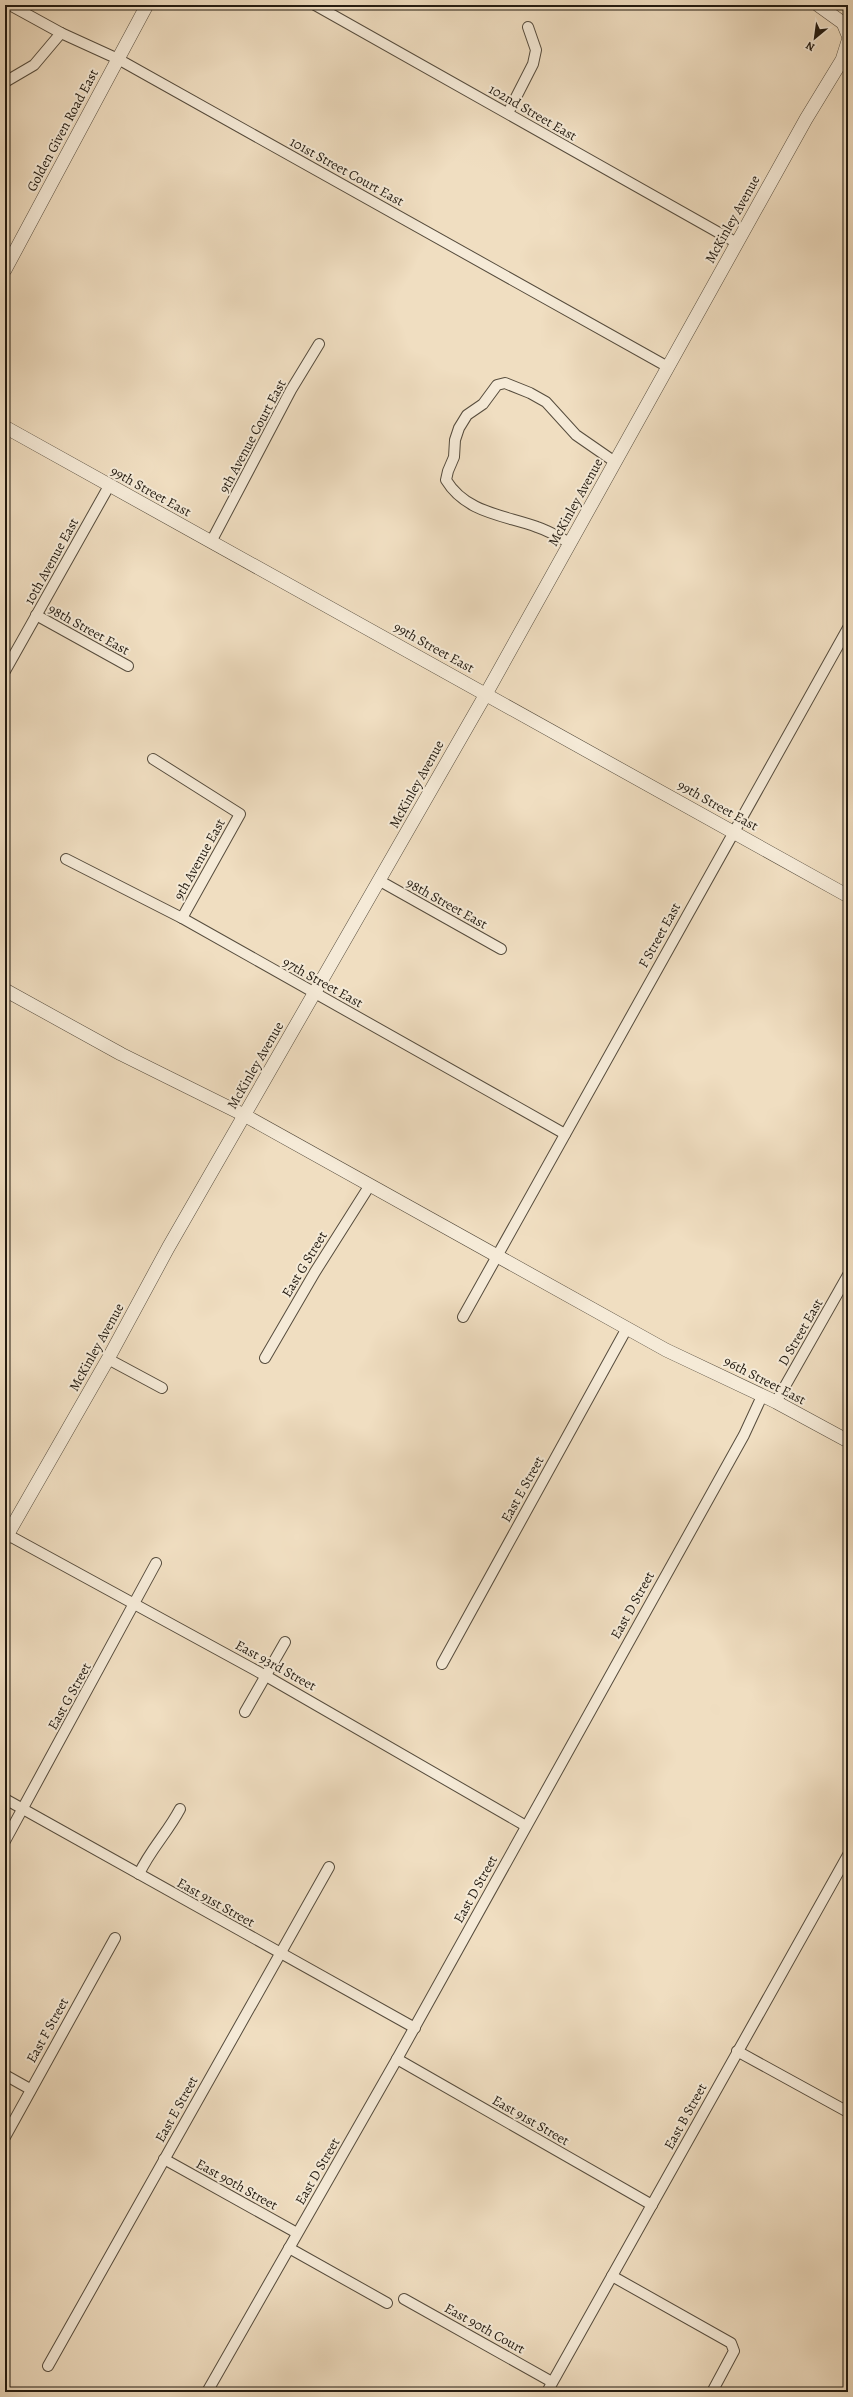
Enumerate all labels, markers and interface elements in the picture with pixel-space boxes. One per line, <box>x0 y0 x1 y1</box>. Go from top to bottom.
north arrow <box>795 18 835 58</box>
text: N <box>803 38 818 55</box>
street label: Golden Given Road East <box>22 65 103 195</box>
street label: 102nd Street East <box>485 79 581 146</box>
street label: 101st Street Court East <box>286 132 408 211</box>
street label: McKinley Avenue <box>700 172 764 267</box>
street label: 9th Avenue Court East <box>214 376 291 496</box>
street label: McKinley Avenue <box>543 455 607 550</box>
street label: 99th Street East <box>107 461 195 522</box>
street label: 10th Avenue East <box>20 514 83 608</box>
street label: 98th Street East <box>45 599 133 660</box>
street label: 99th Street East <box>390 617 478 678</box>
street label: McKinley Avenue <box>384 737 448 832</box>
street label: 99th Street East <box>674 775 762 836</box>
street label: 9th Avenue East <box>169 815 230 903</box>
street label: 98th Street East <box>403 873 491 934</box>
street label: F Street East <box>634 899 685 971</box>
street label: 97th Street East <box>279 953 367 1013</box>
street label: McKinley Avenue <box>223 1018 288 1112</box>
street label: East G Street <box>277 1227 332 1301</box>
street label: D Street East <box>774 1295 827 1369</box>
street label: McKinley Avenue <box>64 1300 128 1395</box>
street label: 96th Street East <box>721 1352 809 1409</box>
street label: East E Street <box>496 1452 549 1526</box>
street label: East D Street <box>606 1568 659 1642</box>
street label: East 93rd Street <box>232 1635 320 1696</box>
street label: East G Street <box>43 1659 96 1733</box>
street label: East D Street <box>449 1852 502 1926</box>
street label: East 91st Street <box>173 1873 258 1932</box>
street label: East F Street <box>22 1994 73 2066</box>
street label: East E Street <box>150 2072 203 2146</box>
street label: East B Street <box>659 2079 712 2153</box>
street label: East 91st Street <box>489 2091 573 2150</box>
street label: East D Street <box>291 2134 344 2208</box>
street label: East 90th Street <box>193 2154 281 2215</box>
street label: East 90th Court <box>441 2298 529 2359</box>

